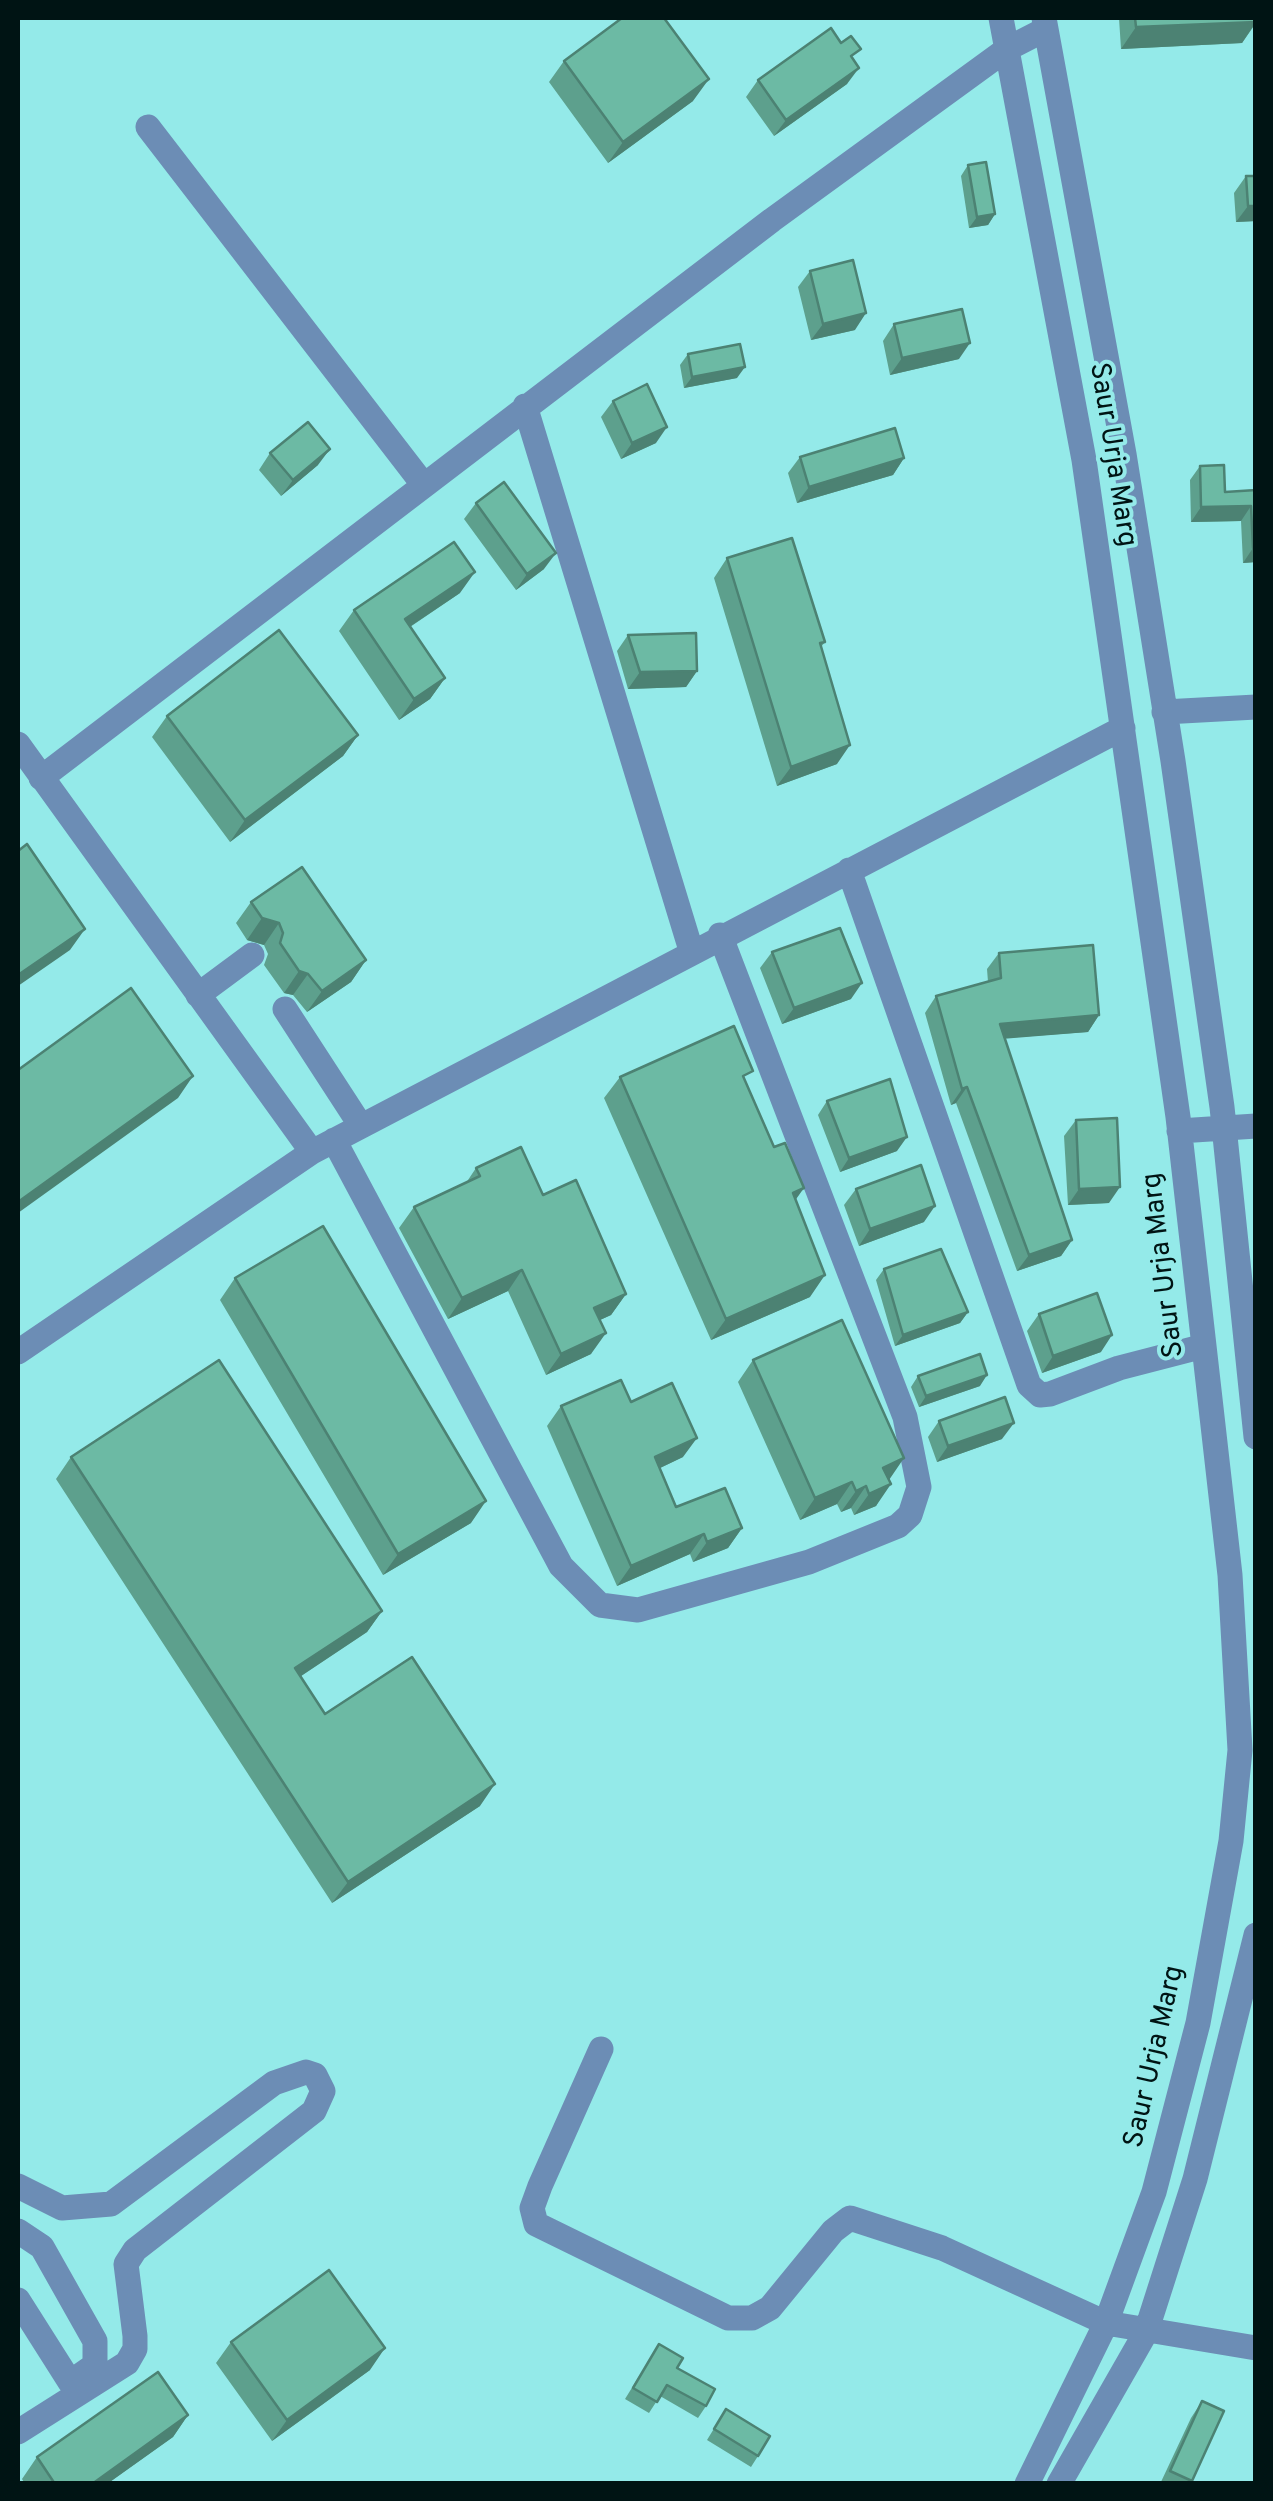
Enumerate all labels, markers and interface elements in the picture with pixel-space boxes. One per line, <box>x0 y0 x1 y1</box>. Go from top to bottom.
street label: Saur Urja Marg <box>1080 360 1142 550</box>
street label: Saur Urja Marg <box>1137 1171 1193 1359</box>
street label: Saur Urja Marg <box>1119 1963 1193 2151</box>

